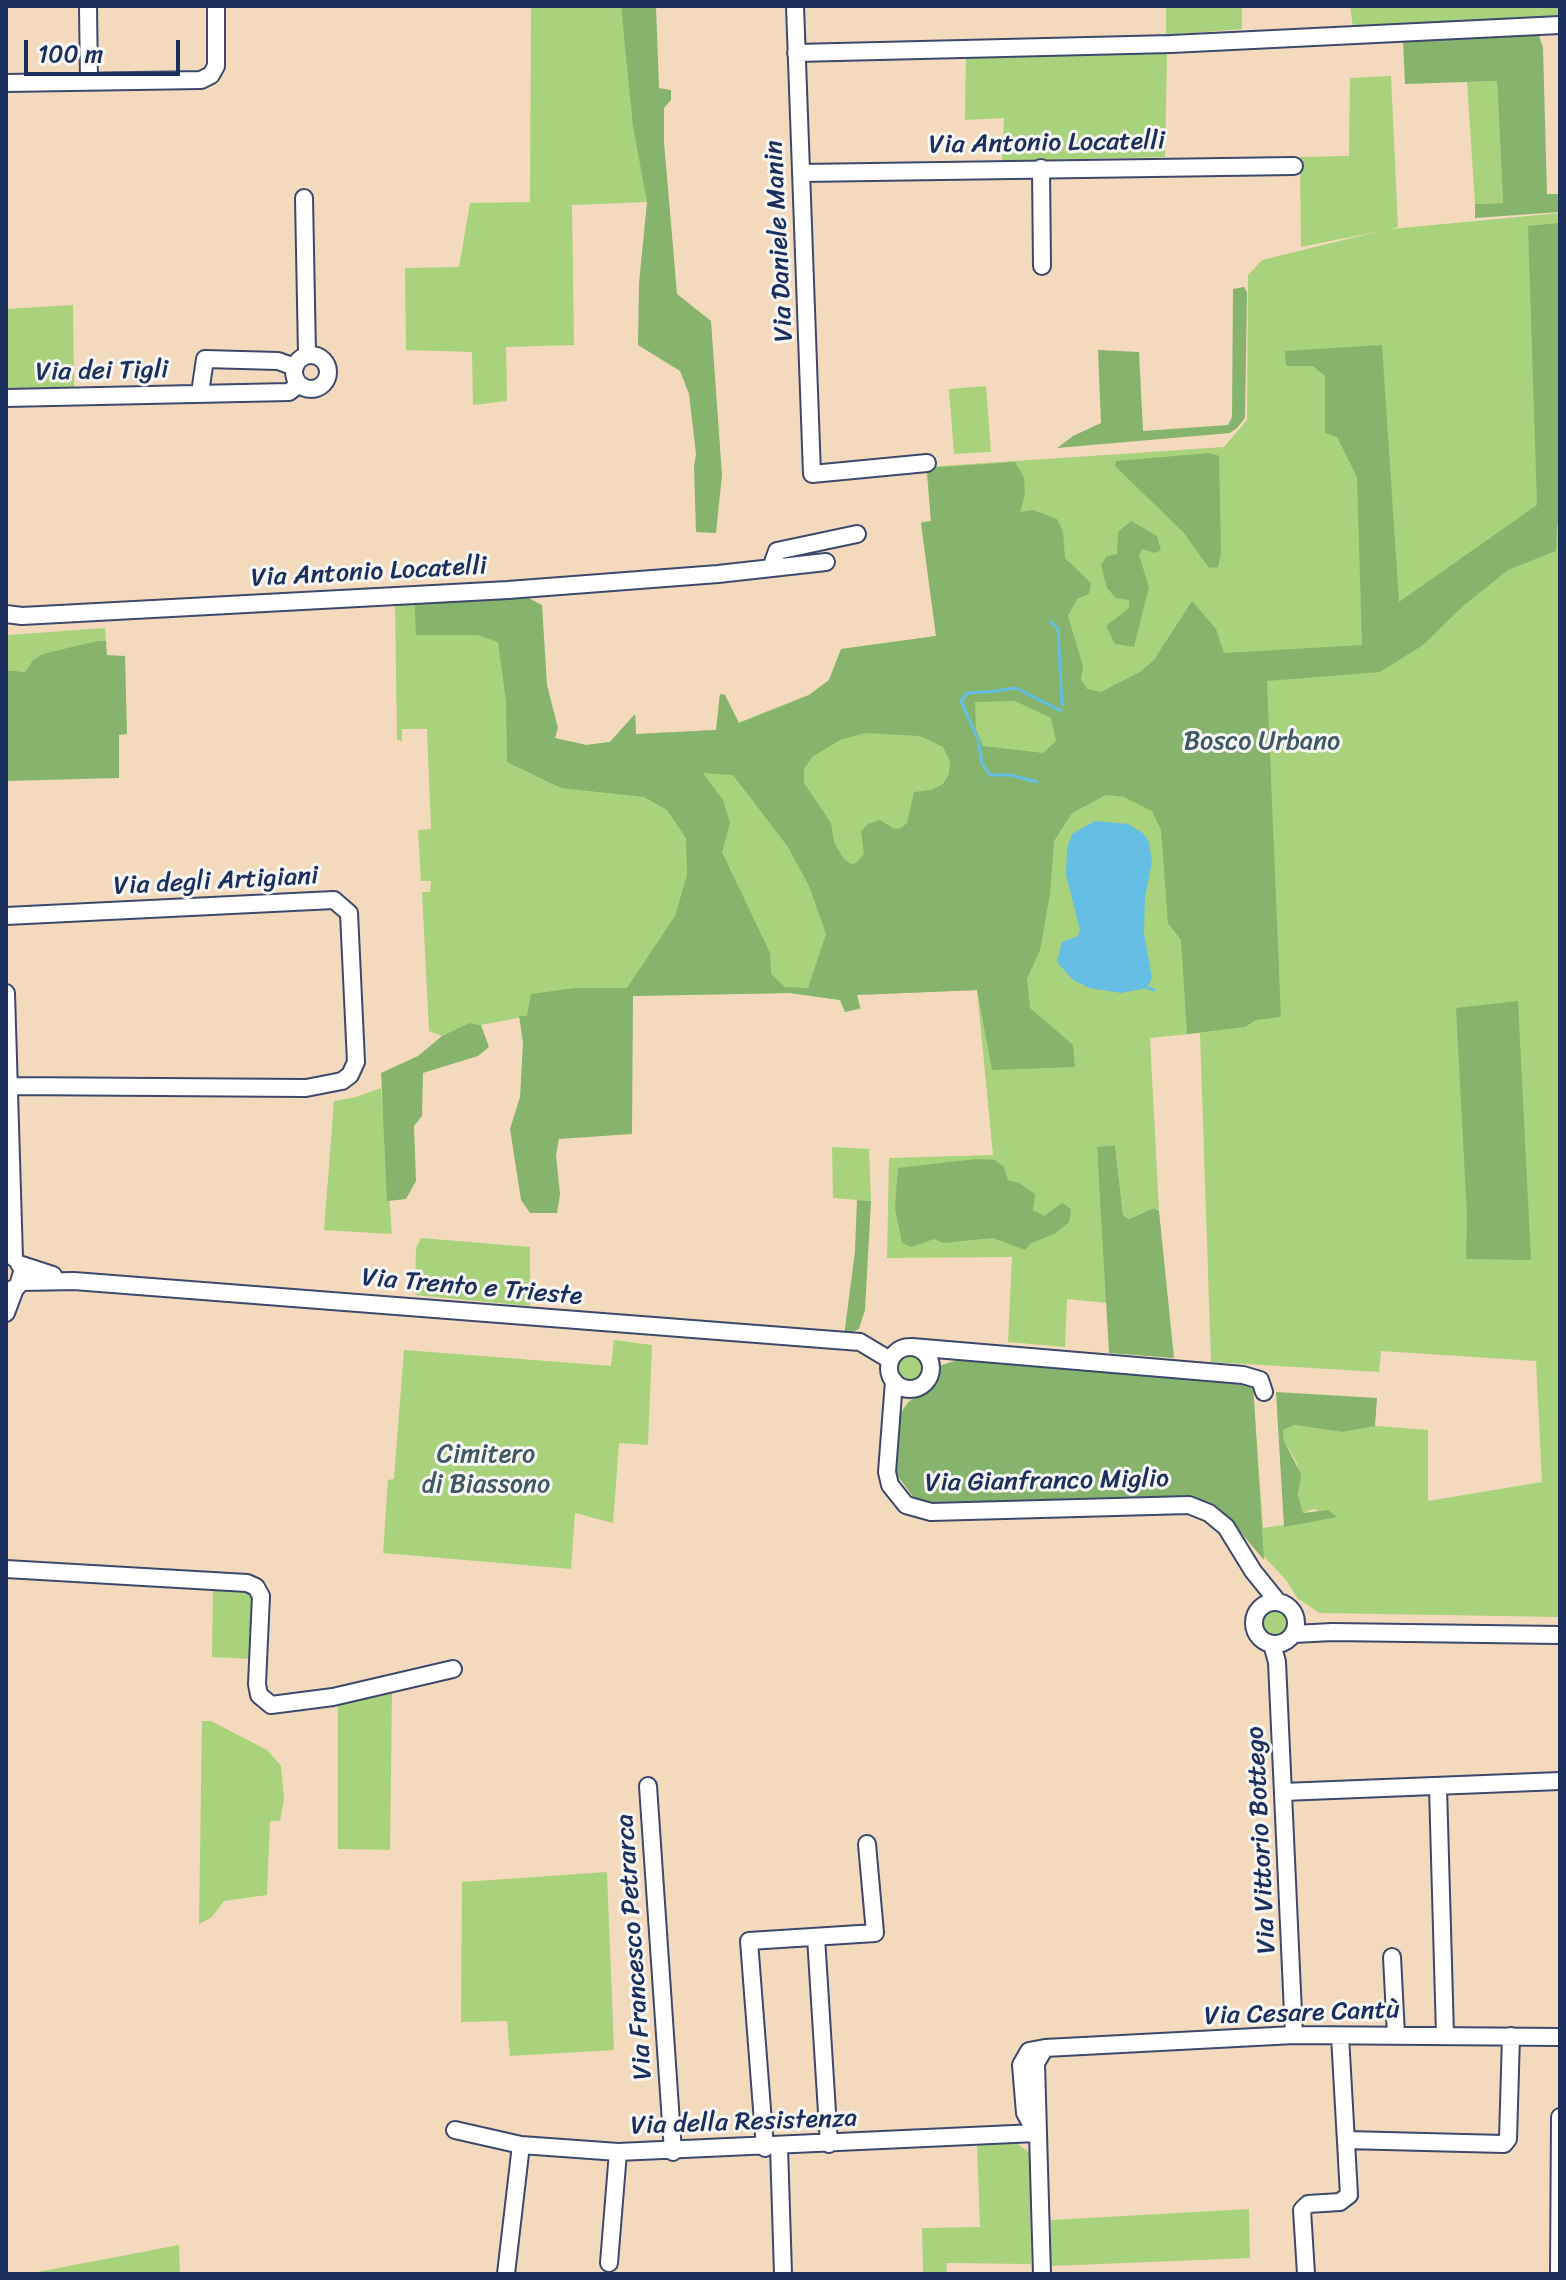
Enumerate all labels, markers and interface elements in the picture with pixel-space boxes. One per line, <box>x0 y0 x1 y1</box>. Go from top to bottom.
scale bar <box>28 24 184 74</box>
text: 100 m <box>38 33 103 75</box>
street label: Via Antonio Locatelli <box>929 126 1165 162</box>
street label: Via Daniele Manin <box>759 139 801 343</box>
street label: Via dei Tigli <box>35 355 169 389</box>
street label: Via Antonio Locatelli <box>250 551 488 595</box>
park label: Bosco Urbano <box>1184 726 1340 758</box>
street label: Via degli Artigiani <box>113 861 319 903</box>
street label: Via Trento e Trieste <box>360 1263 584 1313</box>
park label: Cimitero di Biassono <box>422 1439 550 1500</box>
street label: Via Gianfranco Miglio <box>925 1464 1169 1500</box>
street label: Via Vittorio Bottego <box>1240 1725 1284 1955</box>
street label: Via Francesco Petrarca <box>610 1813 660 2081</box>
street label: Via Cesare Cantù <box>1204 1995 1400 2033</box>
street label: Via della Resistenza <box>630 2103 858 2143</box>

